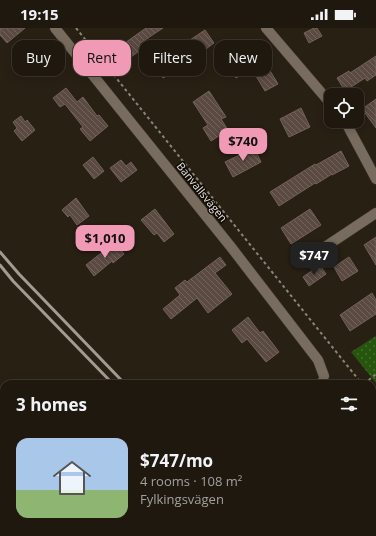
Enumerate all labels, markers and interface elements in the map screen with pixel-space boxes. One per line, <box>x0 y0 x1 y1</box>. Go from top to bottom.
text: 19:15 <box>20 4 59 24</box>
chip: Buy <box>12 40 65 76</box>
chip: Rent <box>73 40 131 76</box>
chip: Filters <box>139 40 206 76</box>
chip: New <box>214 40 272 76</box>
map controls <box>324 88 364 128</box>
button: locate <box>324 88 364 128</box>
pin: $740 <box>219 128 267 162</box>
text: $740 <box>228 132 258 150</box>
street label: Banvallsvägen <box>174 159 231 225</box>
pin: $1,010 <box>72 225 138 259</box>
text: $1,010 <box>85 229 125 247</box>
pin: $747 <box>290 242 338 276</box>
text: $747 <box>299 246 329 264</box>
text: 3 homes <box>16 393 87 416</box>
icon: filters <box>338 393 360 415</box>
text: $747/mo <box>140 449 213 472</box>
icon: home <box>48 454 96 502</box>
text: 4 rooms · 108 m² <box>140 472 242 490</box>
text: Fylkingsvägen <box>140 490 224 508</box>

